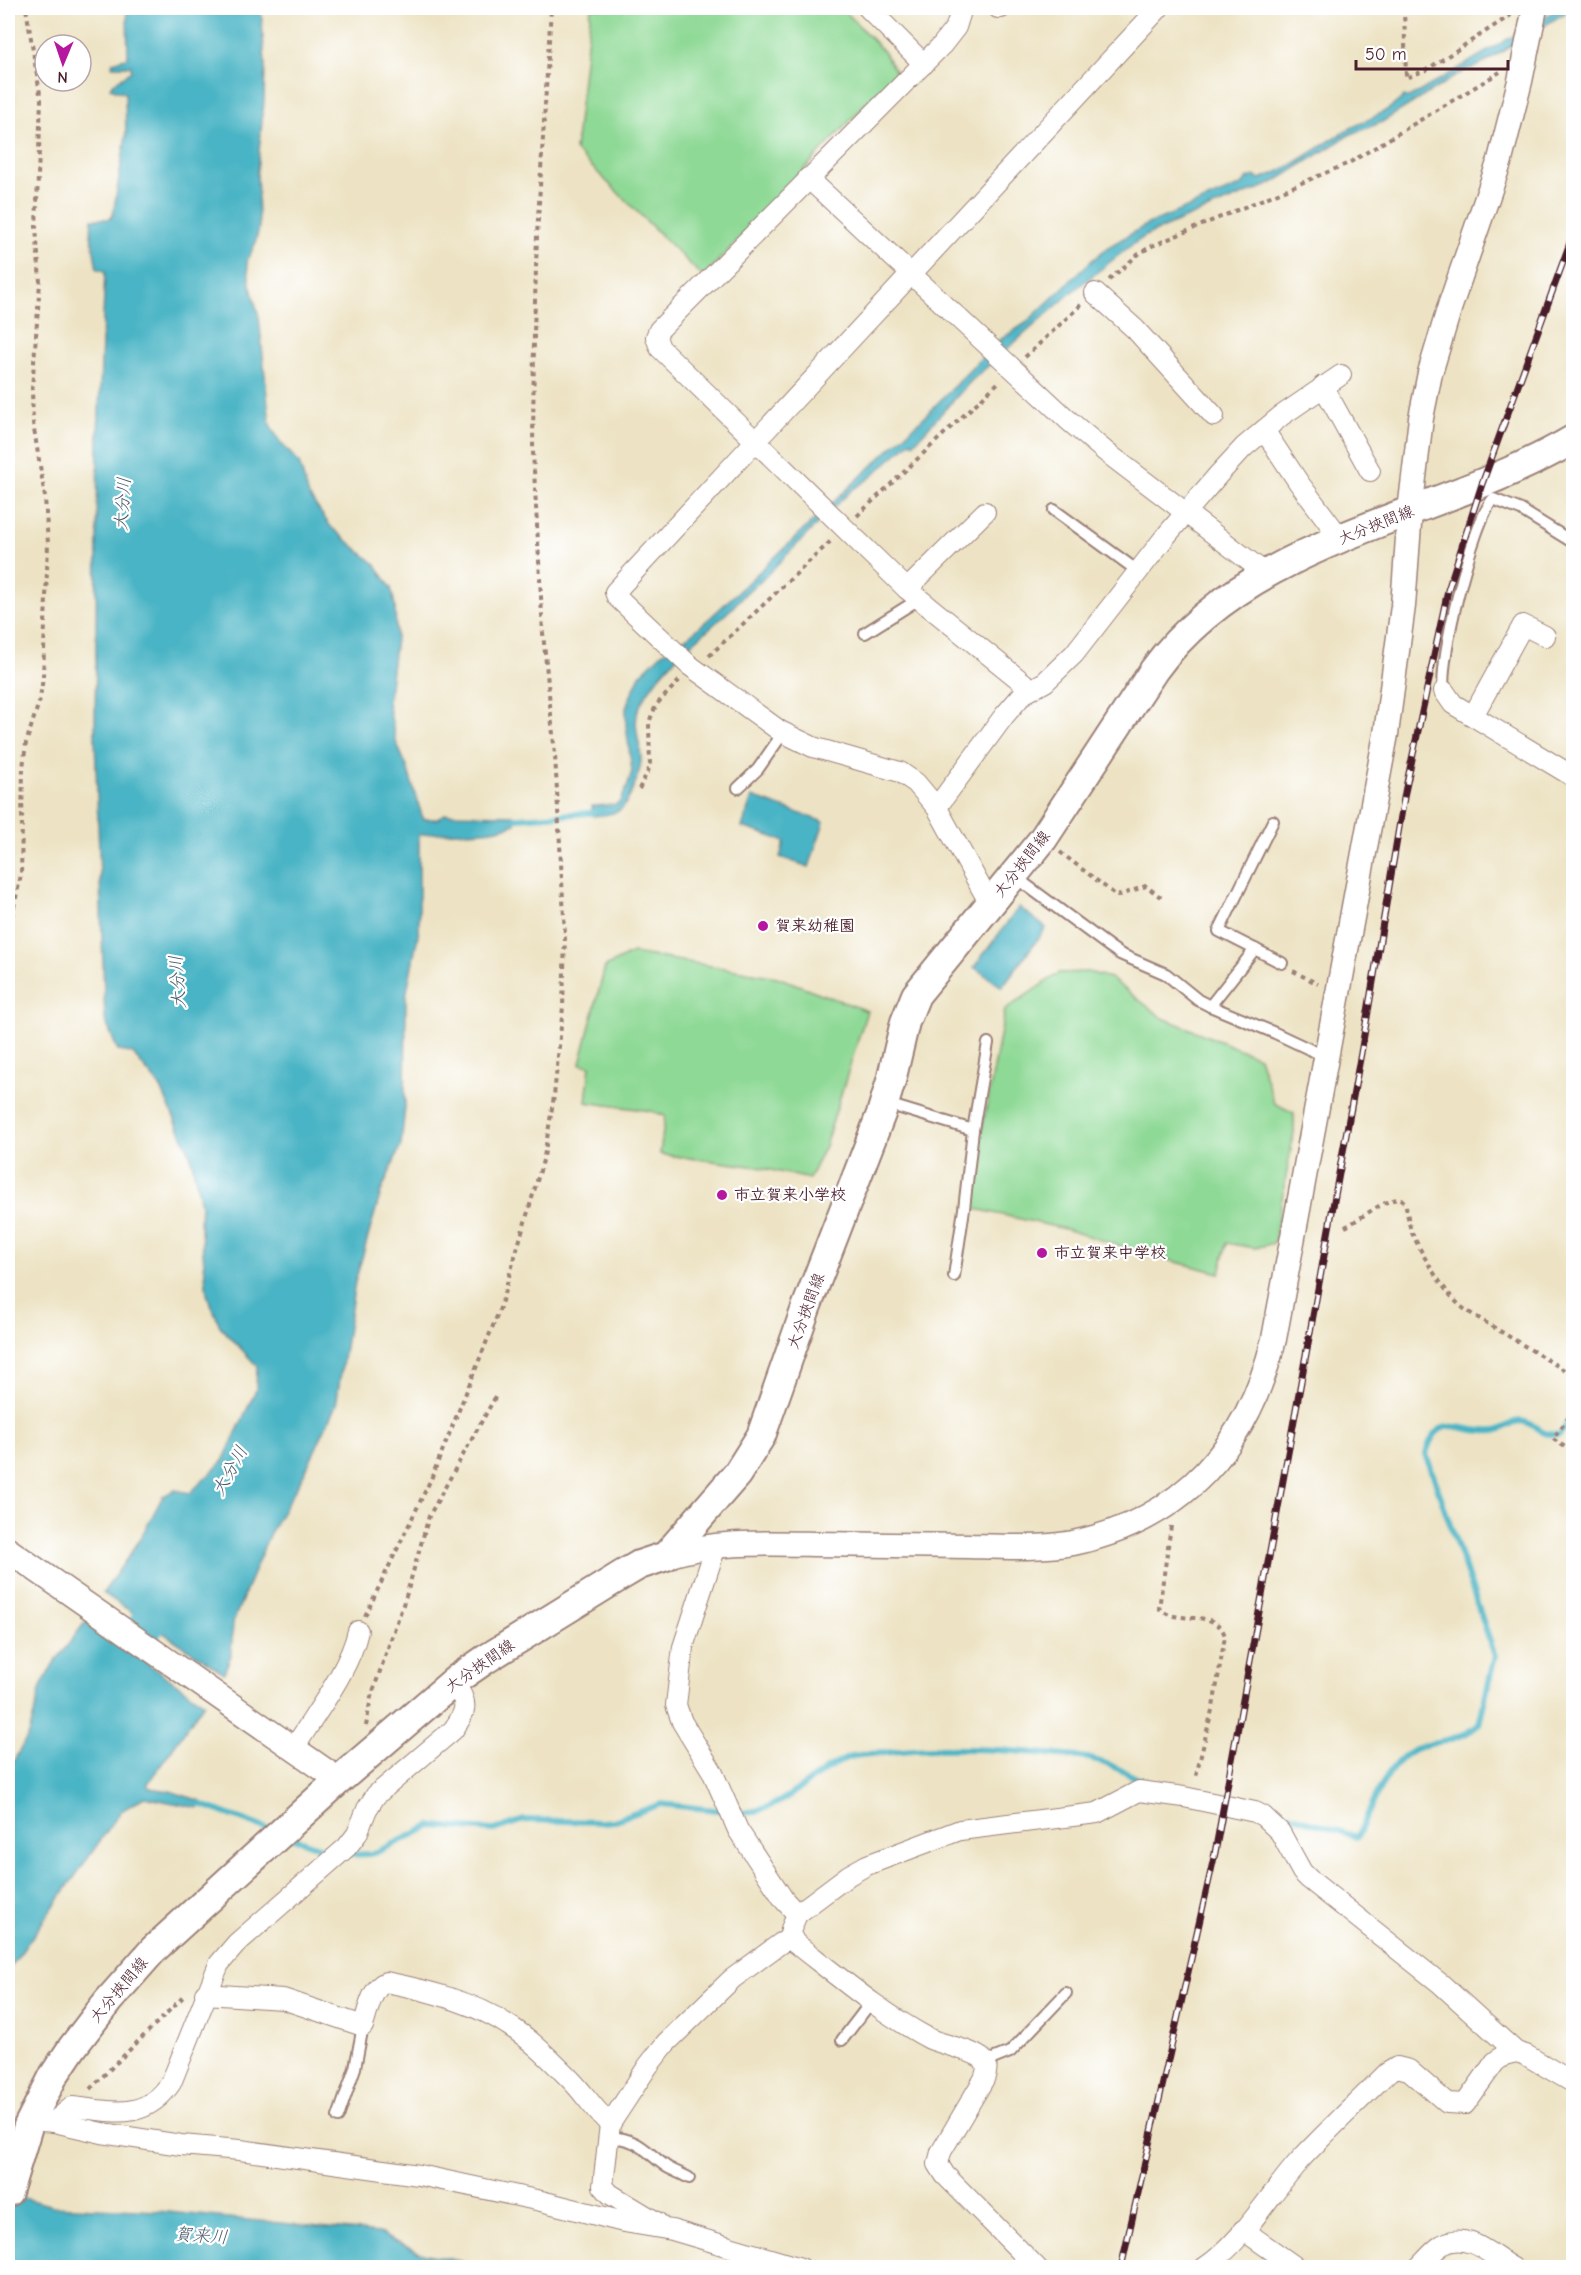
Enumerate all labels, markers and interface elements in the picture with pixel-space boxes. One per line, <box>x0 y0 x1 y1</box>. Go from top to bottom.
north arrow <box>33 33 93 93</box>
scale bar <box>1356 33 1508 71</box>
text: 50 m <box>1365 44 1407 65</box>
text: N <box>57 68 68 86</box>
water label: 大分川 <box>111 476 135 532</box>
street label: 大分挾間線 <box>1336 502 1416 548</box>
street label: 大分挾間線 <box>990 827 1054 901</box>
place label: 賀来幼稚園 <box>775 917 855 935</box>
marker: 賀来幼稚園 <box>756 919 770 933</box>
water label: 大分川 <box>166 954 190 1010</box>
place label: 市立賀来小学校 <box>734 1186 846 1204</box>
marker: 市立賀来小学校 <box>715 1188 729 1202</box>
place label: 市立賀来中学校 <box>1054 1244 1166 1262</box>
marker: 市立賀来中学校 <box>1035 1246 1049 1260</box>
street label: 大分挾間線 <box>784 1270 828 1352</box>
water label: 大分川 <box>208 1442 252 1500</box>
street label: 大分挾間線 <box>442 1636 518 1696</box>
street label: 大分挾間線 <box>86 1954 152 2026</box>
water label: 賀来川 <box>173 2224 229 2248</box>

